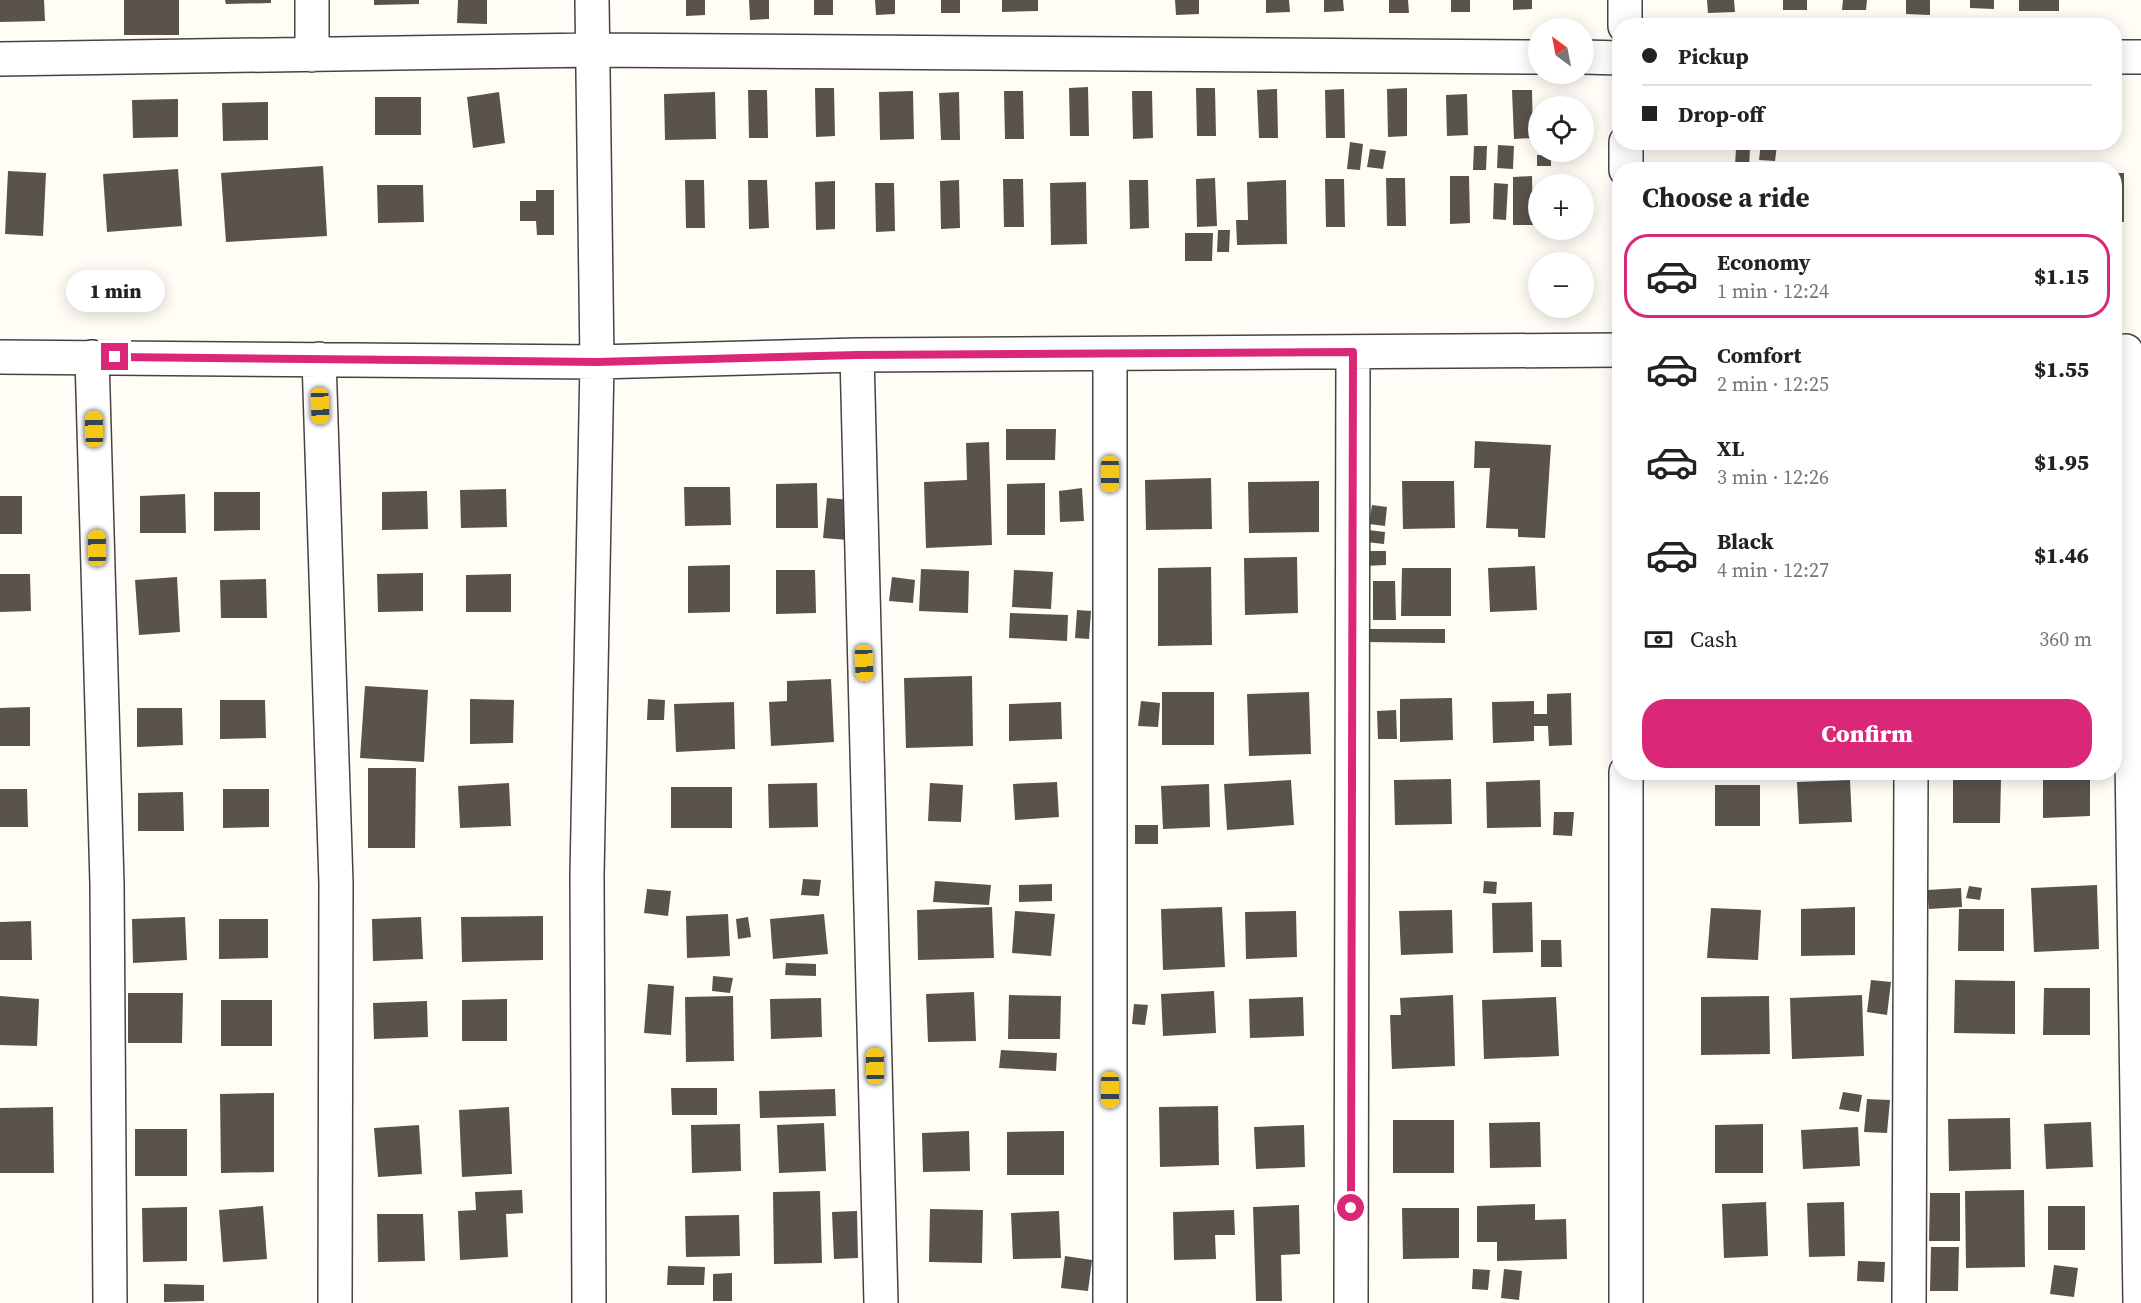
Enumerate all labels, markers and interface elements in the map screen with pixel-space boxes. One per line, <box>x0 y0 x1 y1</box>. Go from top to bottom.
north arrow <box>1528 18 1594 84</box>
map controls <box>1528 18 1594 318</box>
text: Pickup <box>1678 41 1749 71</box>
button: locate <box>1528 96 1594 162</box>
text: Drop-off <box>1678 99 1764 129</box>
button: + <box>1528 174 1594 240</box>
text: Choose a ride <box>1642 179 1810 216</box>
text: Economy <box>1717 247 1811 277</box>
icon: car <box>1645 249 1699 303</box>
button: − <box>1528 252 1594 318</box>
text: $1.15 <box>2034 261 2089 291</box>
callout: 1 min <box>66 270 164 312</box>
text: 1 min <box>89 277 142 305</box>
text: 1 min · 12:24 <box>1717 277 1829 305</box>
text: Comfort <box>1717 340 1801 370</box>
icon: car <box>1645 342 1699 396</box>
route end <box>101 343 128 370</box>
text: $1.55 <box>2034 354 2089 384</box>
text: 2 min · 12:25 <box>1717 370 1829 398</box>
car <box>310 388 330 424</box>
car <box>85 411 103 447</box>
text: XL <box>1717 433 1744 463</box>
icon: car <box>1645 435 1699 489</box>
text: $1.95 <box>2034 447 2089 477</box>
car <box>1101 456 1119 492</box>
text: 3 min · 12:26 <box>1717 463 1829 491</box>
text: Black <box>1717 526 1774 556</box>
icon: car <box>1645 528 1699 582</box>
car <box>88 530 106 566</box>
text: $1.46 <box>2034 540 2089 570</box>
text: 4 min · 12:27 <box>1717 556 1829 584</box>
icon: cash <box>1642 623 1675 656</box>
text: Cash <box>1690 624 1738 654</box>
text: 360 m <box>2039 625 2092 653</box>
car <box>854 645 874 681</box>
button: Confirm <box>1642 699 2092 768</box>
car <box>866 1048 884 1084</box>
car <box>1101 1072 1119 1108</box>
route start <box>1337 1194 1364 1221</box>

